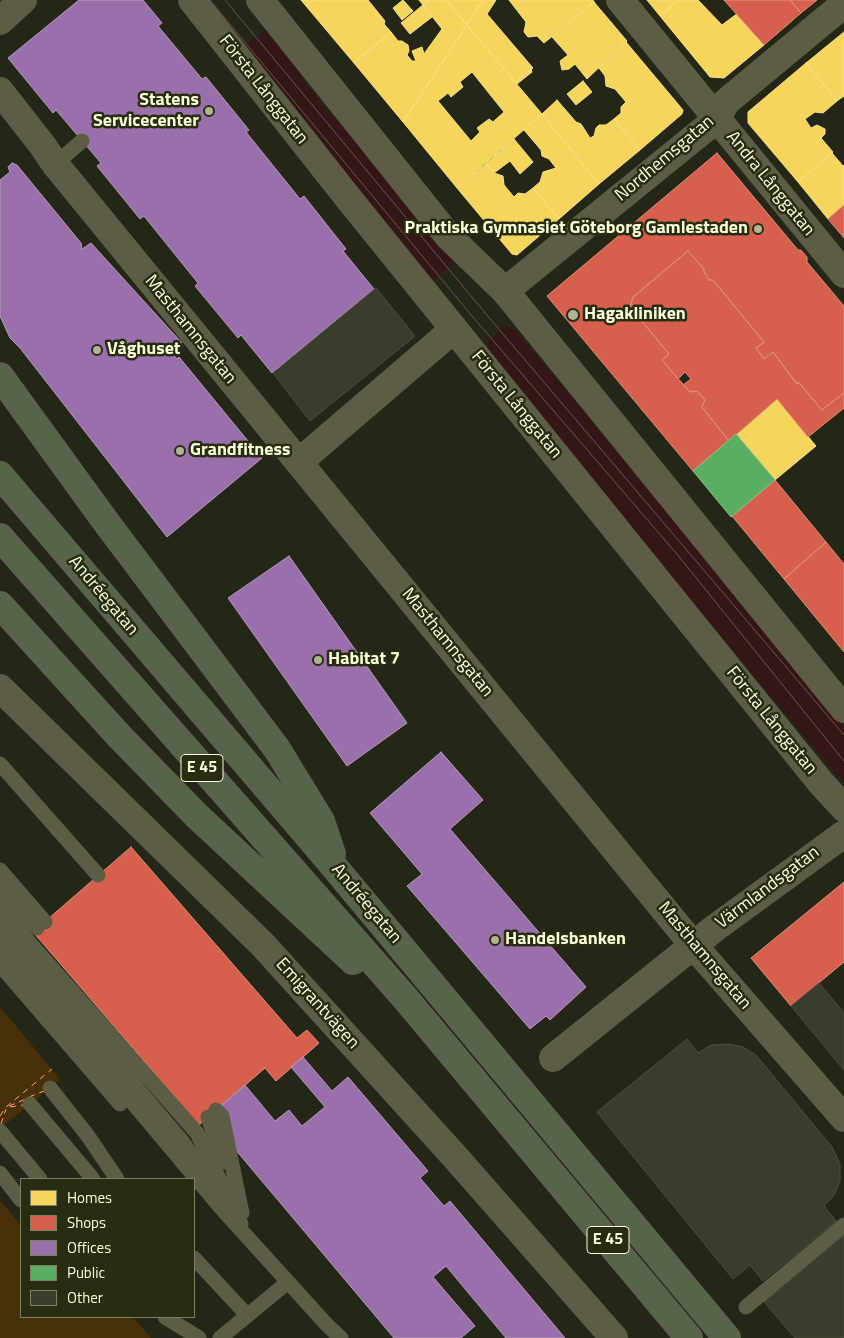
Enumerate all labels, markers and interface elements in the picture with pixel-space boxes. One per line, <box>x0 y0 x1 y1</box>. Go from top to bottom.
street label: Första Långgatan <box>214 31 312 149</box>
place label: Statens Servicecenter <box>93 90 199 132</box>
marker: Statens Servicecenter <box>203 105 215 117</box>
street label: Nordhemsgatan <box>611 111 719 207</box>
street label: Andra Långgatan <box>721 127 819 241</box>
place label: Praktiska Gymnasiet Göteborg Gamlestaden <box>405 218 748 240</box>
marker: Praktiska Gymnasiet Göteborg Gamlestaden <box>752 223 764 235</box>
street label: Masthamnsgatan <box>140 271 240 389</box>
place label: Hagakliniken <box>584 304 686 326</box>
marker: Hagakliniken <box>566 308 580 322</box>
place label: Våghuset <box>107 339 180 361</box>
marker: Våghuset <box>91 344 103 356</box>
street label: Första Långgatan <box>466 347 566 463</box>
place label: Grandfitness <box>190 440 290 462</box>
marker: Grandfitness <box>174 445 186 457</box>
street label: Andréegatan <box>63 552 143 640</box>
street label: Masthamnsgatan <box>397 584 497 702</box>
place label: Habitat 7 <box>328 649 400 671</box>
marker: Habitat 7 <box>312 654 324 666</box>
street label: Första Långgatan <box>721 663 821 779</box>
road number: E 45 <box>181 754 223 781</box>
street label: Värmlandsgatan <box>712 842 824 934</box>
street label: Andréegatan <box>326 860 406 948</box>
street label: Masthamnsgatan <box>653 898 755 1014</box>
place label: Handelsbanken <box>505 929 626 951</box>
marker: Handelsbanken <box>489 934 501 946</box>
street label: Emigrantvägen <box>271 954 363 1054</box>
legend <box>20 1178 195 1318</box>
text: Homes <box>67 1186 112 1209</box>
text: Shops <box>67 1211 106 1234</box>
road number: E 45 <box>587 1226 629 1254</box>
text: Offices <box>67 1236 111 1259</box>
text: Public <box>67 1261 105 1284</box>
text: Other <box>67 1286 103 1309</box>

